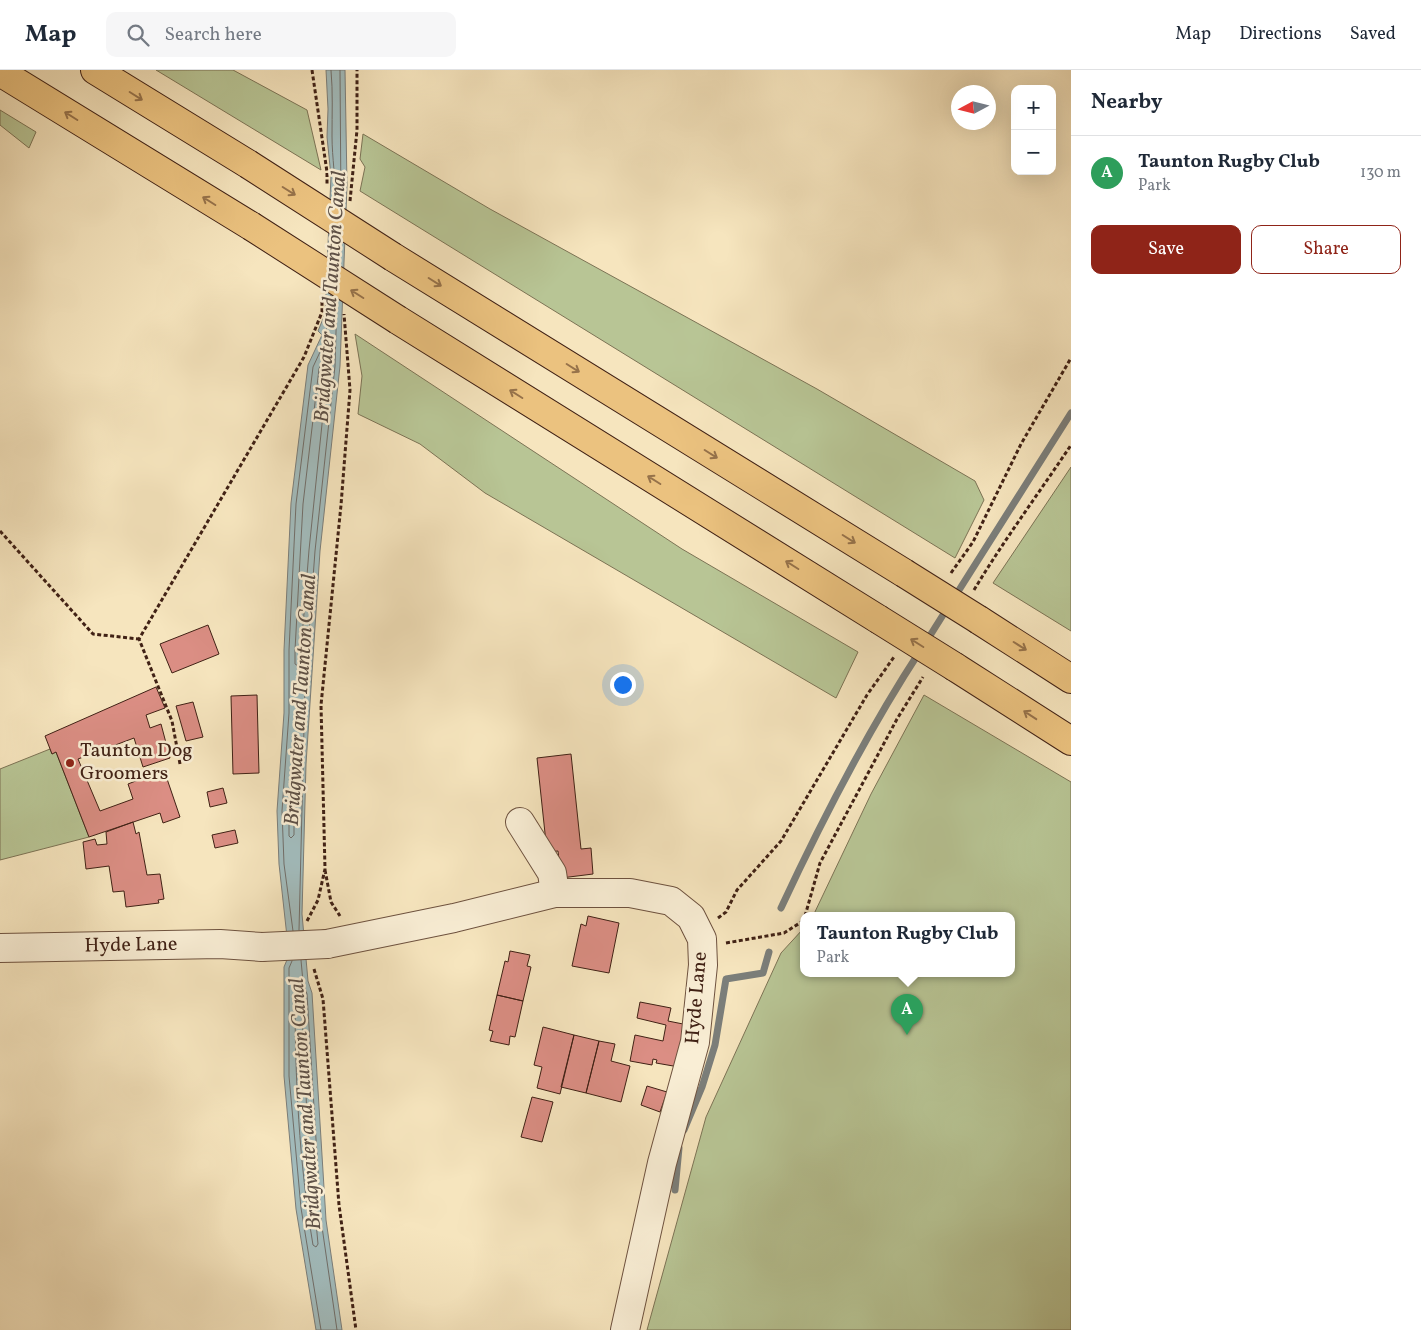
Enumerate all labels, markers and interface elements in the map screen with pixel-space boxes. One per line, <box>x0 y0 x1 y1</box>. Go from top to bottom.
search box <box>106 12 456 57</box>
text: Map <box>25 18 76 52</box>
icon: search <box>124 21 152 49</box>
text: Search here <box>164 22 262 48</box>
text: Map <box>1175 22 1211 47</box>
text: Directions <box>1239 22 1322 47</box>
text: Saved <box>1350 22 1396 47</box>
north arrow <box>951 85 996 130</box>
map controls <box>1011 85 1056 175</box>
button: + <box>1011 85 1056 130</box>
text: Nearby <box>1091 88 1162 117</box>
one-way arrow <box>129 91 143 101</box>
one-way arrow <box>64 110 78 120</box>
button: − <box>1011 130 1056 175</box>
text: Taunton Rugby Club <box>1138 149 1320 175</box>
text: A <box>1101 162 1113 184</box>
text: 130 m <box>1360 162 1401 184</box>
water label: Bridgwater and Taunton Canal <box>308 170 354 424</box>
text: Park <box>1138 175 1171 197</box>
one-way arrow <box>282 186 296 196</box>
one-way arrow <box>202 195 216 206</box>
button: Save <box>1091 225 1241 274</box>
button: Share <box>1251 225 1401 274</box>
one-way arrow <box>427 278 441 288</box>
one-way arrow <box>350 289 364 299</box>
one-way arrow <box>566 363 580 373</box>
one-way arrow <box>510 388 524 398</box>
one-way arrow <box>704 448 718 459</box>
one-way arrow <box>648 474 662 484</box>
one-way arrow <box>842 535 856 545</box>
one-way arrow <box>786 560 800 570</box>
water label: Bridgwater and Taunton Canal <box>278 573 324 827</box>
one-way arrow <box>910 637 924 647</box>
one-way arrow <box>1013 642 1027 652</box>
your location <box>610 672 636 698</box>
one-way arrow <box>1023 709 1037 720</box>
place label: Taunton Dog Groomers <box>80 737 193 788</box>
marker: Taunton Dog Groomers <box>64 757 76 769</box>
popup <box>800 912 1015 977</box>
text: Taunton Rugby Club <box>817 921 998 947</box>
street label: Hyde Lane <box>84 931 178 960</box>
text: Park <box>817 947 849 969</box>
street label: Hyde Lane <box>679 950 715 1046</box>
water label: Bridgwater and Taunton Canal <box>283 977 329 1231</box>
pin: A <box>891 994 923 1035</box>

